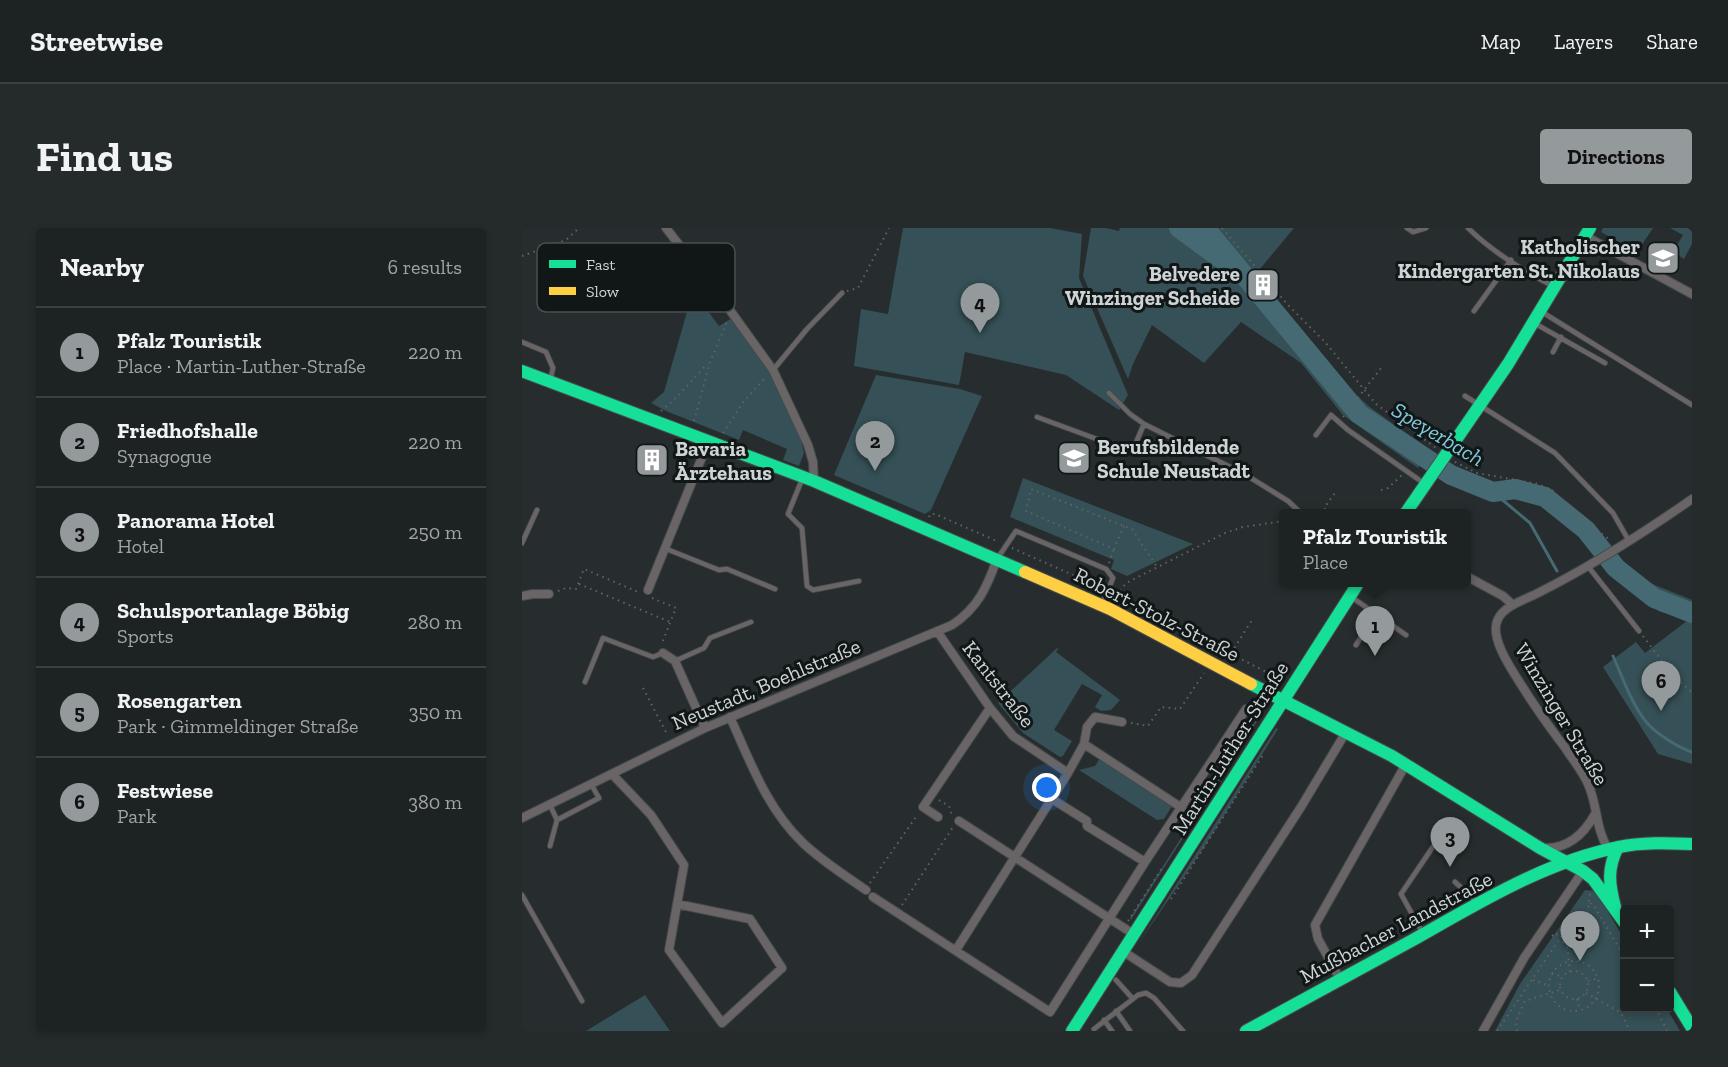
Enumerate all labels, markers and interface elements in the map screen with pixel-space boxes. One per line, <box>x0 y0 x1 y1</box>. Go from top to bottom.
text: Streetwise <box>30 25 163 58</box>
text: Map <box>1481 29 1521 54</box>
text: Layers <box>1554 29 1613 54</box>
text: Share <box>1646 29 1698 54</box>
button: Directions <box>1540 129 1692 184</box>
text: Find us <box>36 131 173 182</box>
place label: Katholischer Kindergarten St. Nikolaus <box>1397 234 1640 283</box>
school or university icon: Katholischer Kindergarten St. Nikolaus <box>1645 240 1681 276</box>
legend <box>537 243 735 312</box>
text: Nearby <box>60 251 144 283</box>
text: 6 results <box>388 255 462 279</box>
text: Fast <box>586 255 615 274</box>
place label: Belvedere Winzinger Scheide <box>1065 261 1240 310</box>
building icon: Belvedere Winzinger Scheide <box>1245 267 1281 303</box>
text: Slow <box>586 282 620 301</box>
pin: 4 <box>960 284 1000 333</box>
text: Pfalz Touristik <box>117 327 261 354</box>
text: 1 <box>75 340 84 364</box>
text: 220 m <box>408 340 462 364</box>
text: Place · Martin-Luther-Straße <box>117 354 366 378</box>
water label: Speyerbach <box>1387 396 1489 472</box>
text: Friedhofshalle <box>117 417 258 444</box>
pin: 2 <box>856 422 894 471</box>
text: 2 <box>74 430 85 454</box>
text: 220 m <box>408 430 462 454</box>
place label: Berufsbildende Schule Neustadt <box>1097 434 1251 483</box>
place label: Bavaria Ärztehaus <box>675 436 772 485</box>
school or university icon: Berufsbildende Schule Neustadt <box>1056 440 1092 476</box>
building icon: Bavaria Ärztehaus <box>634 442 670 478</box>
text: Synagogue <box>117 444 212 468</box>
text: Panorama Hotel <box>117 507 275 534</box>
popup <box>1279 509 1471 587</box>
text: 3 <box>74 520 85 544</box>
text: 250 m <box>408 520 462 544</box>
text: Pfalz Touristik <box>1303 523 1447 550</box>
text: Hotel <box>117 534 164 558</box>
text: Place <box>1303 550 1348 574</box>
street label: Robert-Stolz-Straße <box>1070 562 1244 667</box>
text: Schulsportanlage Böbig <box>117 597 349 624</box>
pin: 1 <box>1356 606 1394 656</box>
text: 4 <box>74 610 85 634</box>
text: 280 m <box>408 610 462 634</box>
text: Sports <box>117 624 174 648</box>
street label: Neustadt, Boehlstraße <box>668 633 864 735</box>
street label: Kantstraße <box>957 636 1041 732</box>
street label: Winzinger Straße <box>1510 639 1614 790</box>
street label: Martin-Luther-Straße <box>1167 657 1294 839</box>
pin: 6 <box>1642 662 1680 711</box>
text: Rosengarten <box>117 687 242 714</box>
text: 5 <box>74 700 85 724</box>
text: 350 m <box>409 700 462 724</box>
text: Park · Gimmeldinger Straße <box>117 714 358 738</box>
your location <box>1032 773 1061 802</box>
text: Festwiese <box>117 777 213 804</box>
text: 6 <box>74 790 85 814</box>
text: 380 m <box>408 790 462 814</box>
text: Park <box>117 804 157 828</box>
pin: 3 <box>1430 818 1470 867</box>
street label: Mußbacher Landstraße <box>1296 866 1497 988</box>
map controls <box>1620 905 1674 1013</box>
button: + <box>1620 905 1674 959</box>
pin: 5 <box>1560 912 1600 961</box>
button: − <box>1620 959 1674 1013</box>

